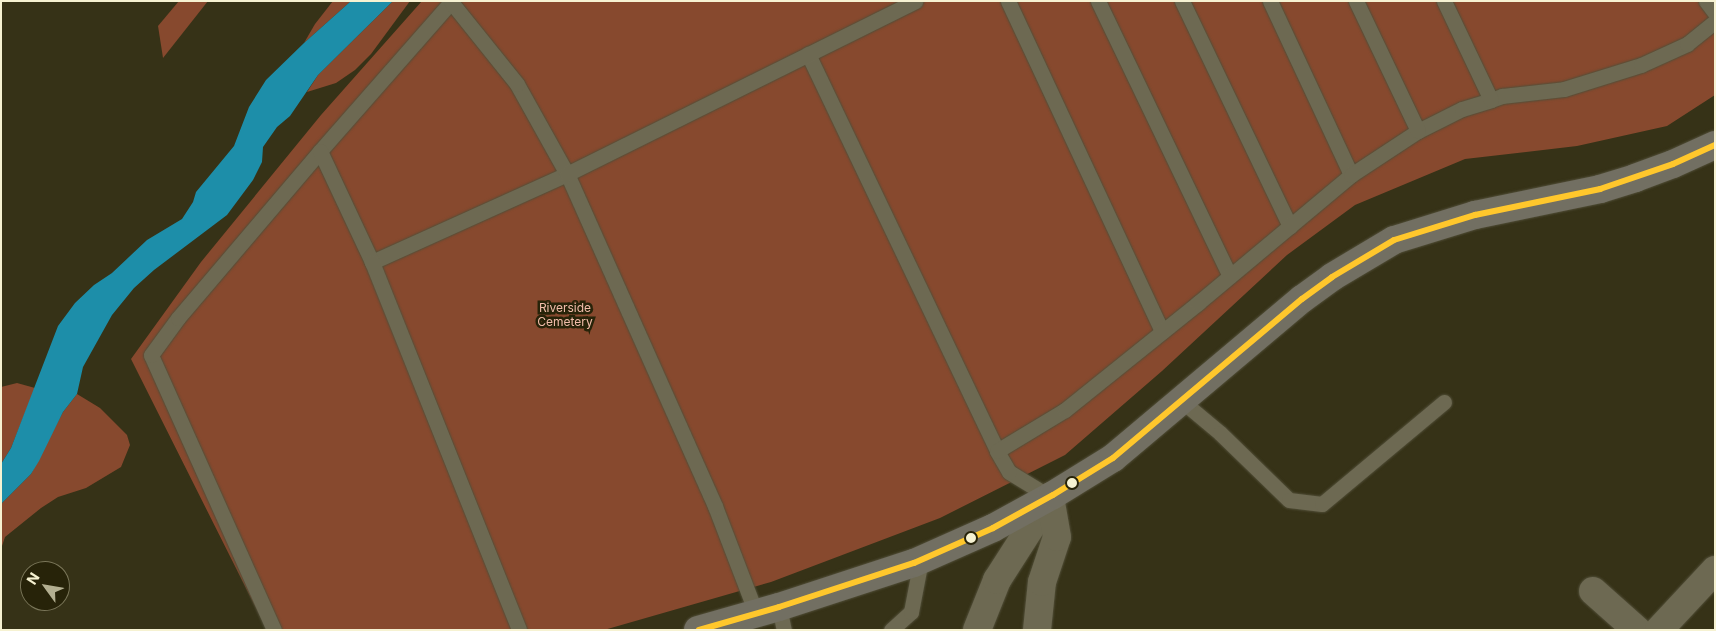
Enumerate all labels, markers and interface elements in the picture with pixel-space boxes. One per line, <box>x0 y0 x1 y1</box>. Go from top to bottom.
park label: Riverside Cemetery <box>537 301 593 329</box>
unlabelled marker <box>1067 478 1077 488</box>
unlabelled marker <box>966 533 976 543</box>
north arrow <box>20 561 70 611</box>
text: N <box>23 569 43 587</box>

